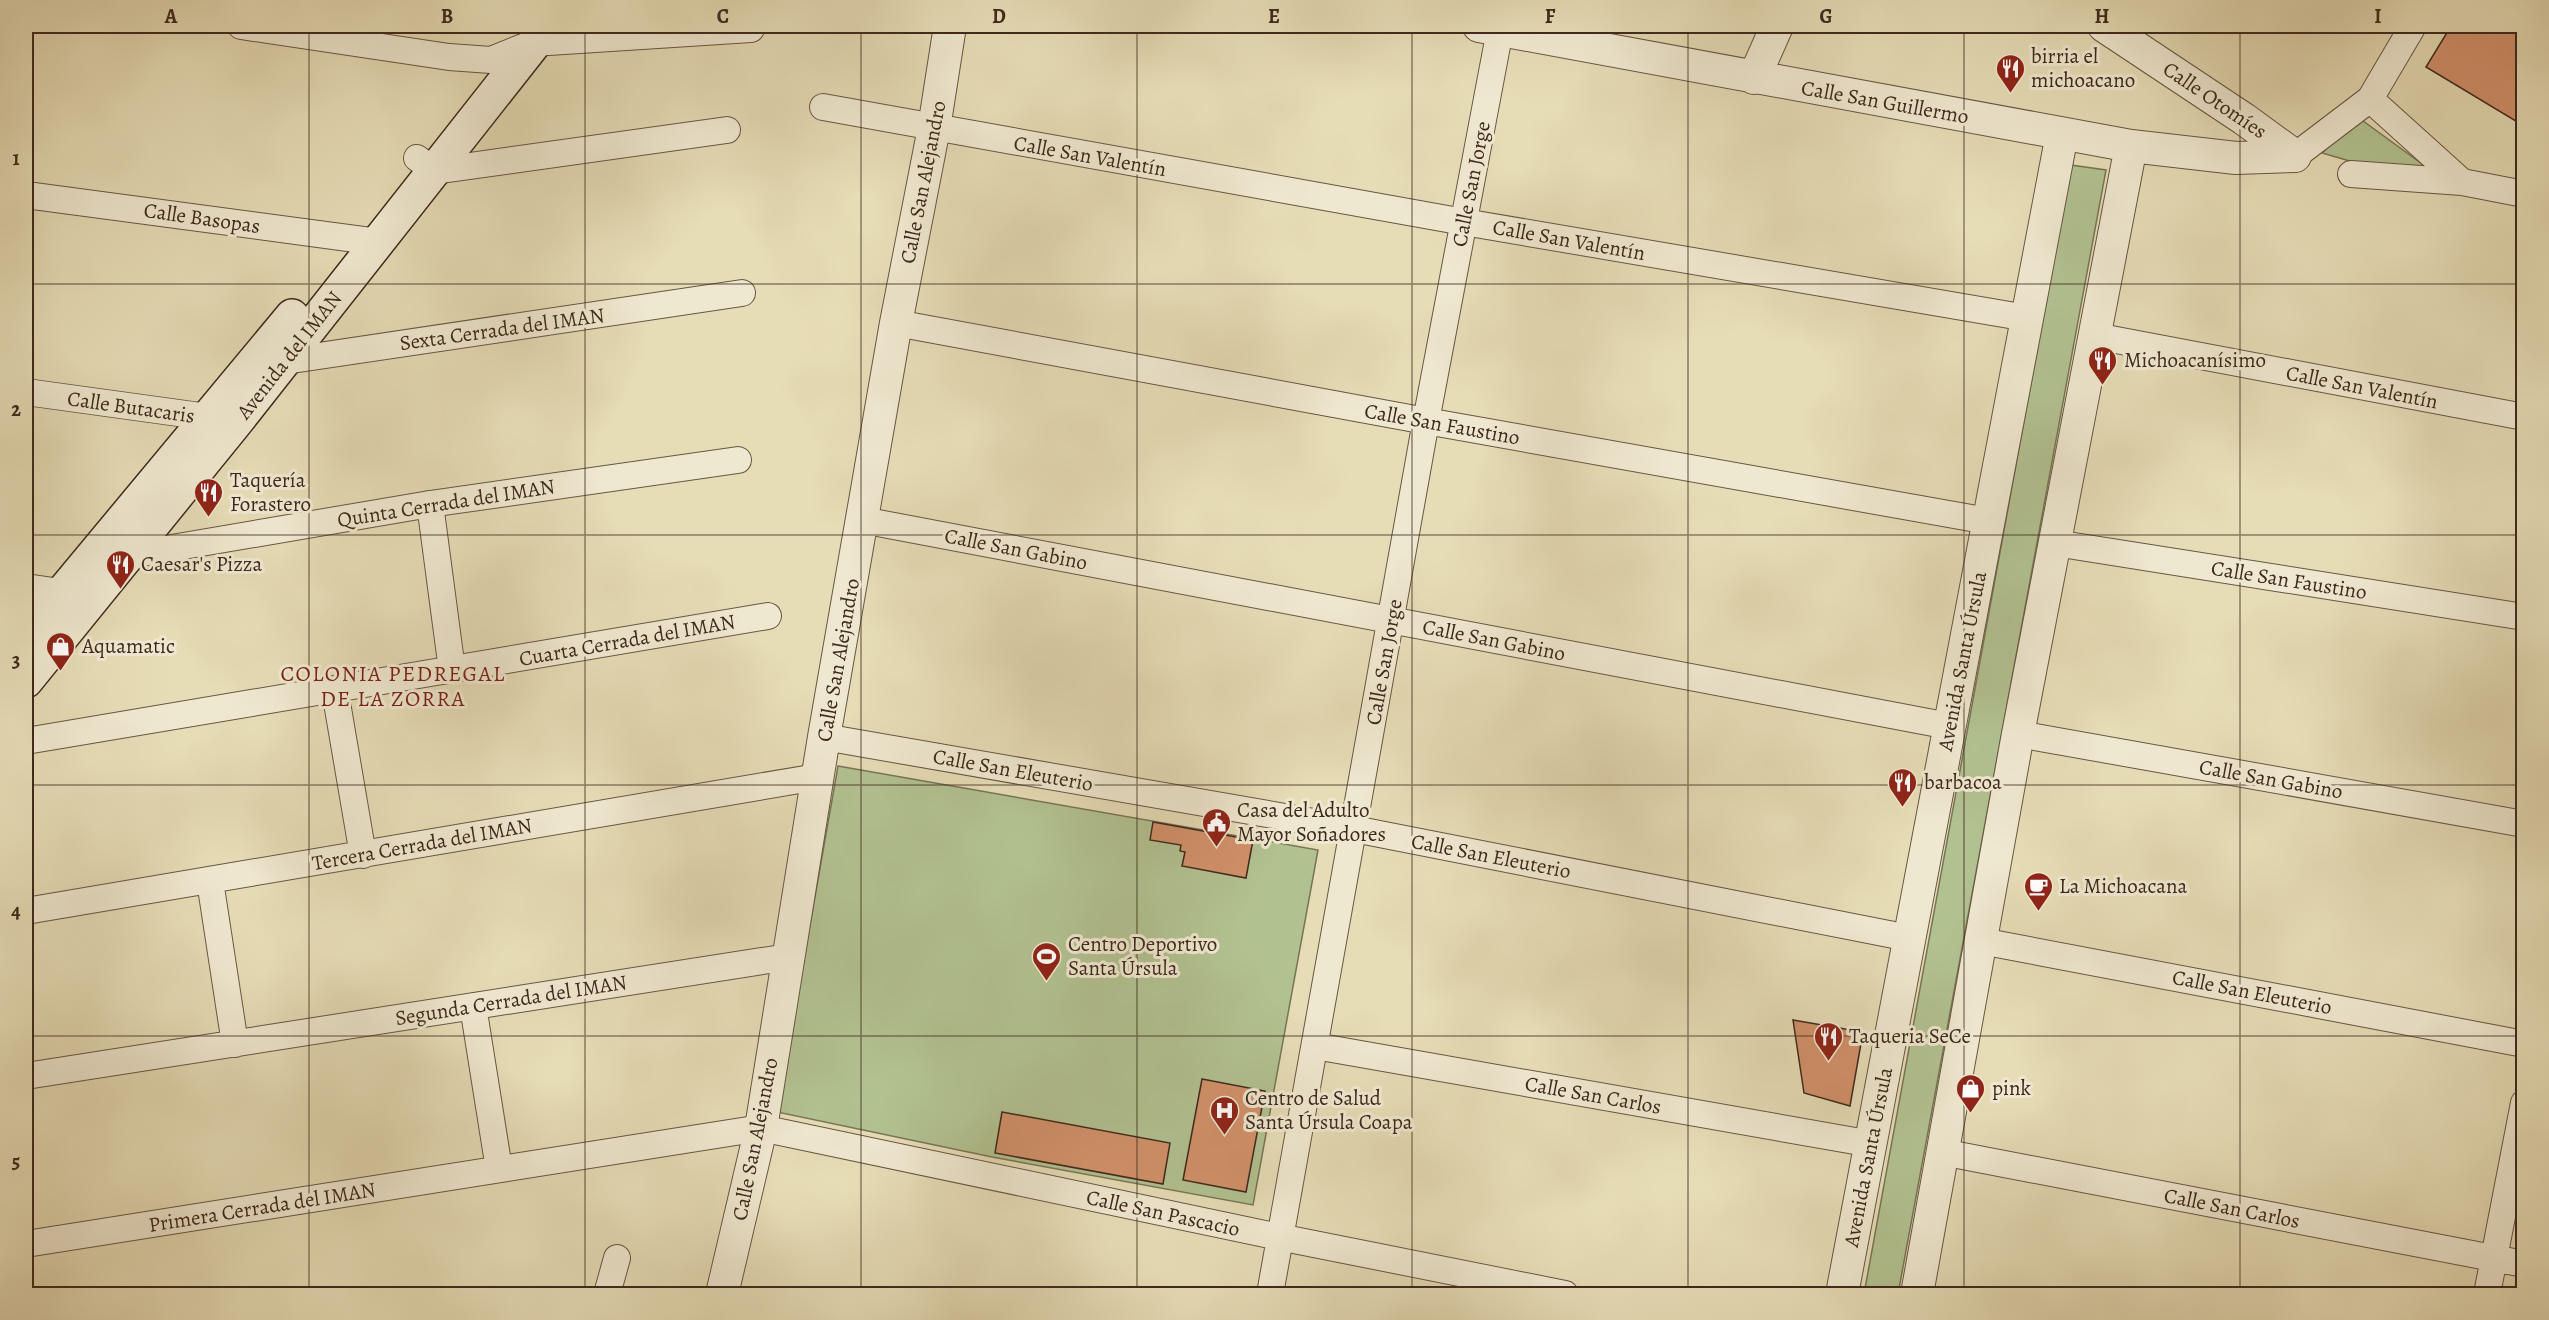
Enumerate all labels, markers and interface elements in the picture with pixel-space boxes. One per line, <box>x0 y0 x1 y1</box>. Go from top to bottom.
text: A <box>164 3 178 30</box>
text: B <box>441 3 453 30</box>
text: C <box>717 3 729 30</box>
text: D <box>992 3 1006 30</box>
text: E <box>1268 3 1280 30</box>
text: F <box>1545 3 1556 30</box>
text: G <box>1819 3 1833 30</box>
text: H <box>2095 3 2110 30</box>
text: I <box>2374 3 2382 30</box>
place label: birria el michoacano <box>2031 42 2135 94</box>
restaurant icon: birria el michoacano <box>1994 52 2026 94</box>
street label: Calle Otomíes <box>2157 55 2273 145</box>
street label: Calle San Guillermo <box>1799 74 1971 130</box>
street label: Calle San Alejandro <box>893 98 953 266</box>
street label: Calle San Jorge <box>1445 119 1497 249</box>
street label: Calle San Valentín <box>1012 129 1168 183</box>
text: 1 <box>12 145 20 172</box>
street label: Calle Basopas <box>142 196 262 240</box>
street label: Calle San Valentín <box>1491 213 1647 267</box>
street label: Avenida del IMAN <box>229 285 348 426</box>
street label: Sexta Cerrada del IMAN <box>398 301 606 357</box>
restaurant icon: Michoacanísimo <box>2087 344 2119 386</box>
place label: Michoacanísimo <box>2124 346 2266 374</box>
street label: Calle San Valentín <box>2284 359 2440 415</box>
street label: Calle Butacaris <box>66 384 196 430</box>
text: 2 <box>11 396 21 423</box>
street label: Calle San Faustino <box>1362 397 1522 451</box>
place label: Taquería Forastero <box>230 466 311 518</box>
street label: Quinta Cerrada del IMAN <box>335 472 557 534</box>
restaurant icon: Taquería Forastero <box>193 476 225 518</box>
street label: Calle San Gabino <box>942 521 1090 577</box>
restaurant icon: Caesar's Pizza <box>104 548 136 590</box>
place label: Caesar's Pizza <box>141 550 263 578</box>
street label: Calle San Faustino <box>2209 554 2369 606</box>
street label: Avenida Santa Úrsula <box>1931 569 1993 754</box>
street label: Calle San Alejandro <box>810 576 866 744</box>
street label: Calle San Jorge <box>1359 597 1409 727</box>
street label: Cuarta Cerrada del IMAN <box>517 607 737 673</box>
street label: Calle San Gabino <box>1420 612 1568 668</box>
shop icon: Aquamatic <box>45 630 77 672</box>
place label: Aquamatic <box>81 632 175 660</box>
text: 3 <box>12 647 20 674</box>
district label: COLONIA PEDREGAL DE LA ZORRA <box>280 659 506 714</box>
street label: Calle San Eleuterio <box>931 742 1095 798</box>
street label: Calle San Gabino <box>2197 753 2345 805</box>
restaurant icon: barbacoa <box>1887 766 1919 808</box>
place label: barbacoa <box>1924 768 2002 796</box>
place label: Casa del Adulto Mayor Soñadores <box>1237 796 1386 848</box>
public building icon: Casa del Adulto Mayor Soñadores <box>1200 806 1232 848</box>
street label: Tercera Cerrada del IMAN <box>310 811 534 877</box>
street label: Calle San Eleuterio <box>1409 827 1573 885</box>
cafe icon: La Michoacana <box>2022 870 2054 912</box>
place label: La Michoacana <box>2059 872 2187 900</box>
text: 4 <box>11 898 21 925</box>
place label: Centro Deportivo Santa Úrsula <box>1068 930 1217 982</box>
sports icon: Centro Deportivo Santa Úrsula <box>1031 940 1063 982</box>
street label: Calle San Eleuterio <box>2170 963 2334 1021</box>
street label: Segunda Cerrada del IMAN <box>393 968 629 1032</box>
restaurant icon: Taqueria SeCe <box>1812 1020 1844 1062</box>
place label: Taqueria SeCe <box>1849 1022 1971 1050</box>
street label: Calle San Alejandro <box>725 1055 785 1223</box>
street label: Avenida Santa Úrsula <box>1837 1065 1899 1250</box>
street label: Calle San Carlos <box>1523 1069 1663 1121</box>
shop icon: pink <box>1955 1072 1987 1114</box>
place label: pink <box>1992 1074 2032 1102</box>
place label: Centro de Salud Santa Úrsula Coapa <box>1245 1084 1413 1136</box>
hospital icon: Centro de Salud Santa Úrsula Coapa <box>1208 1094 1240 1136</box>
text: 5 <box>12 1148 20 1175</box>
street label: Primera Cerrada del IMAN <box>146 1175 378 1239</box>
street label: Calle San Carlos <box>2162 1181 2302 1235</box>
street label: Calle San Pascacio <box>1084 1183 1242 1243</box>

